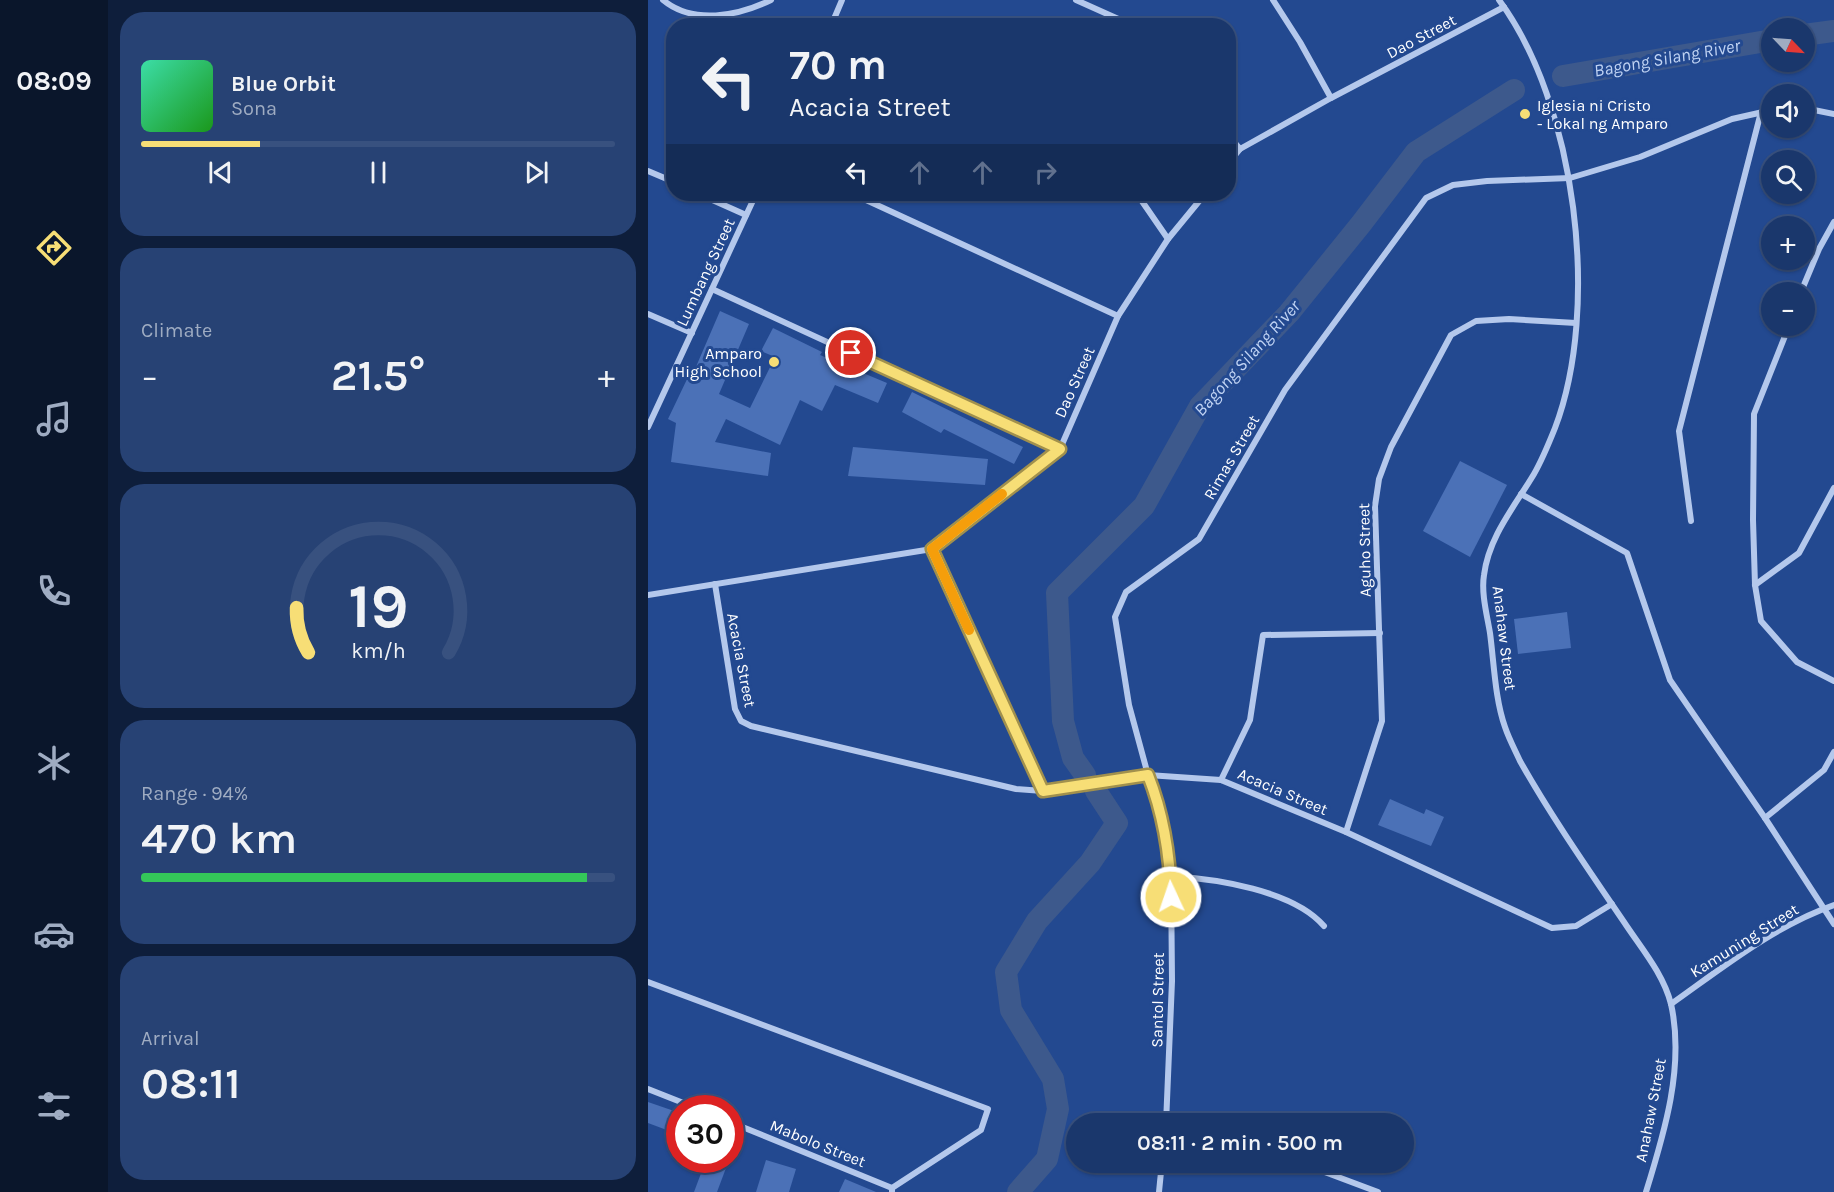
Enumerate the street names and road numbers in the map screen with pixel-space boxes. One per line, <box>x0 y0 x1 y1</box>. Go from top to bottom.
street label: Dao Street <box>1383 10 1459 63</box>
street label: Lumbang Street <box>672 215 739 329</box>
street label: Dao Street <box>1050 344 1099 421</box>
street label: Rimas Street <box>1200 412 1263 503</box>
street label: Aguho Street <box>1354 503 1375 597</box>
street label: Anahaw Street <box>1489 585 1520 692</box>
street label: Acacia Street <box>723 611 760 709</box>
street label: Acacia Street <box>1235 764 1331 819</box>
street label: Kamuning Street <box>1687 900 1802 981</box>
street label: Santol Street <box>1147 952 1168 1048</box>
street label: Anahaw Street <box>1631 1057 1670 1164</box>
street label: Mabolo Street <box>767 1116 868 1171</box>

